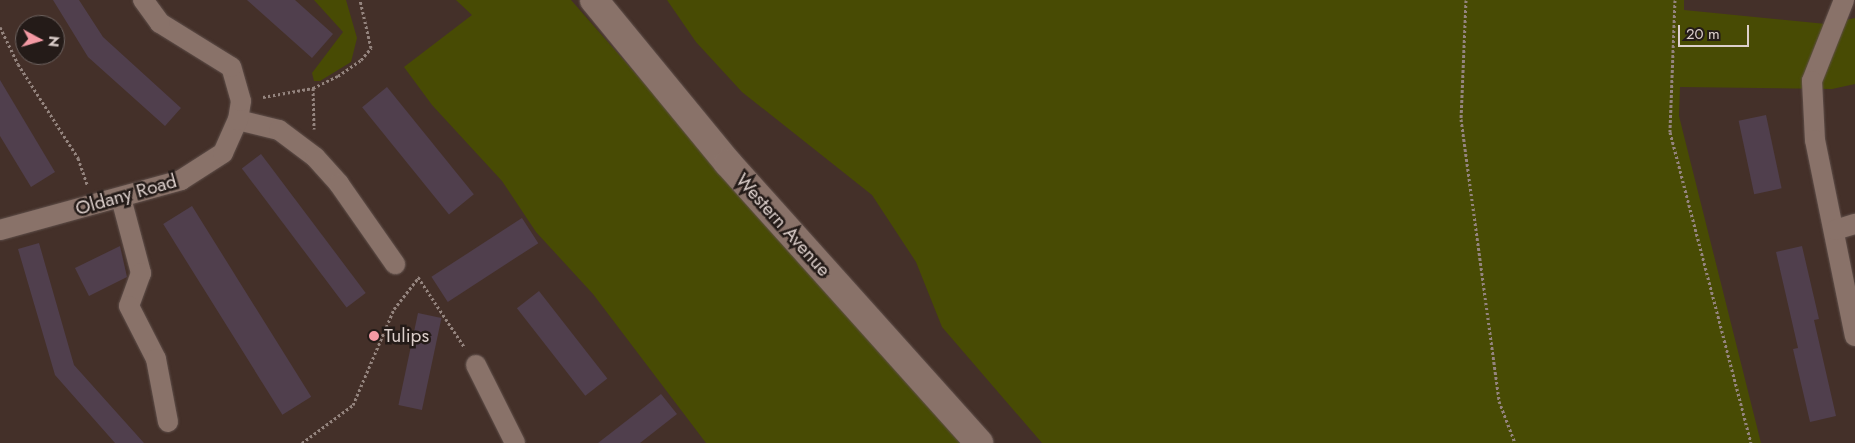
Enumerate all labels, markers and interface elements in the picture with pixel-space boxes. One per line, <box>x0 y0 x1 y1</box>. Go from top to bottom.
north arrow <box>15 15 65 65</box>
scale bar <box>1680 15 1751 47</box>
text: 20 m <box>1686 23 1720 45</box>
text: N <box>43 35 64 48</box>
street label: Western Avenue <box>731 169 835 281</box>
street label: Oldany Road <box>73 170 179 220</box>
place label: Tulips <box>384 325 429 347</box>
marker: Tulips <box>368 330 380 342</box>

